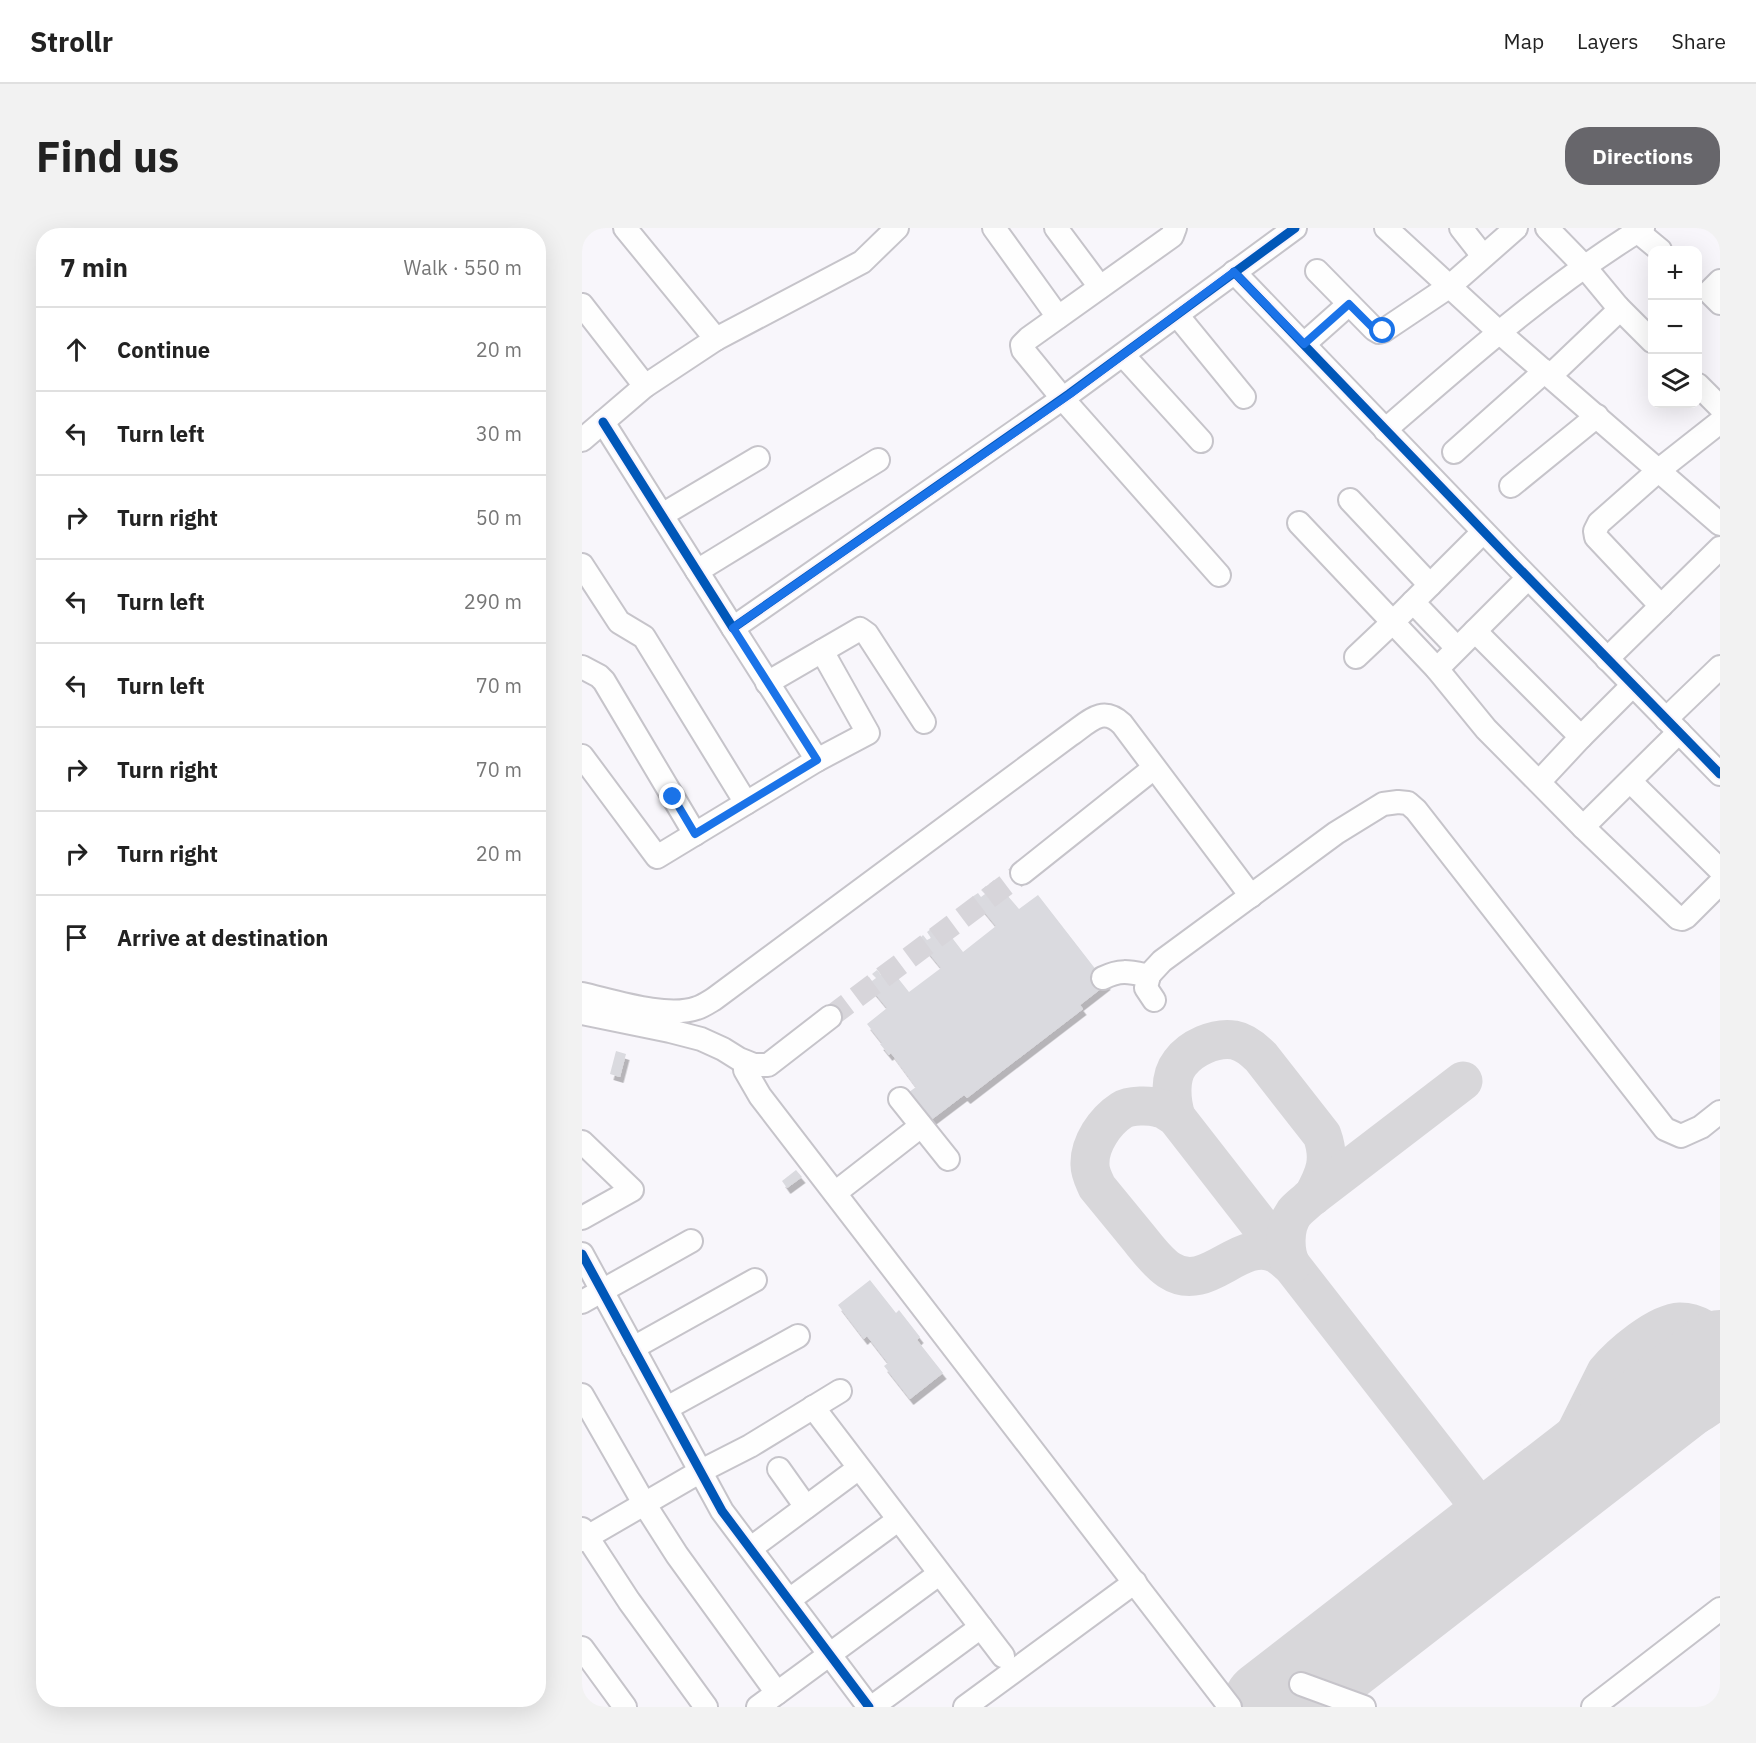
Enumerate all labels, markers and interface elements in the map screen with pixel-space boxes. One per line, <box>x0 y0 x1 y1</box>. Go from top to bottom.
text: Strollr <box>30 23 113 60</box>
text: Map <box>1504 27 1544 55</box>
text: Layers <box>1577 27 1639 55</box>
text: Share <box>1672 27 1726 55</box>
button: Directions <box>1565 127 1720 185</box>
text: Find us <box>36 129 179 184</box>
map controls <box>1648 246 1702 408</box>
button: + <box>1648 246 1702 300</box>
text: 7 min <box>60 250 128 284</box>
text: Walk · 550 m <box>404 254 522 281</box>
button: − <box>1648 300 1702 354</box>
route start <box>1369 317 1395 343</box>
icon: ahead <box>60 333 93 366</box>
text: Continue <box>117 335 210 364</box>
text: 20 m <box>476 336 522 363</box>
button: layers <box>1648 354 1702 408</box>
icon: left <box>60 417 93 450</box>
text: Turn left <box>117 419 205 448</box>
text: 30 m <box>476 420 522 447</box>
icon: right <box>60 501 93 534</box>
text: Turn right <box>117 503 218 532</box>
text: 50 m <box>476 504 522 531</box>
icon: left <box>60 585 93 618</box>
text: Turn left <box>117 587 205 616</box>
text: 290 m <box>464 588 522 615</box>
icon: left <box>60 669 93 702</box>
text: Turn left <box>117 671 205 700</box>
text: 70 m <box>476 672 522 699</box>
icon: right <box>60 753 93 786</box>
text: Turn right <box>117 755 218 784</box>
text: 70 m <box>476 756 522 783</box>
route end <box>659 783 685 809</box>
icon: right <box>60 837 93 870</box>
text: Turn right <box>117 839 218 868</box>
text: 20 m <box>476 840 522 867</box>
icon: arrive <box>60 921 93 954</box>
text: Arrive at destination <box>117 923 328 952</box>

